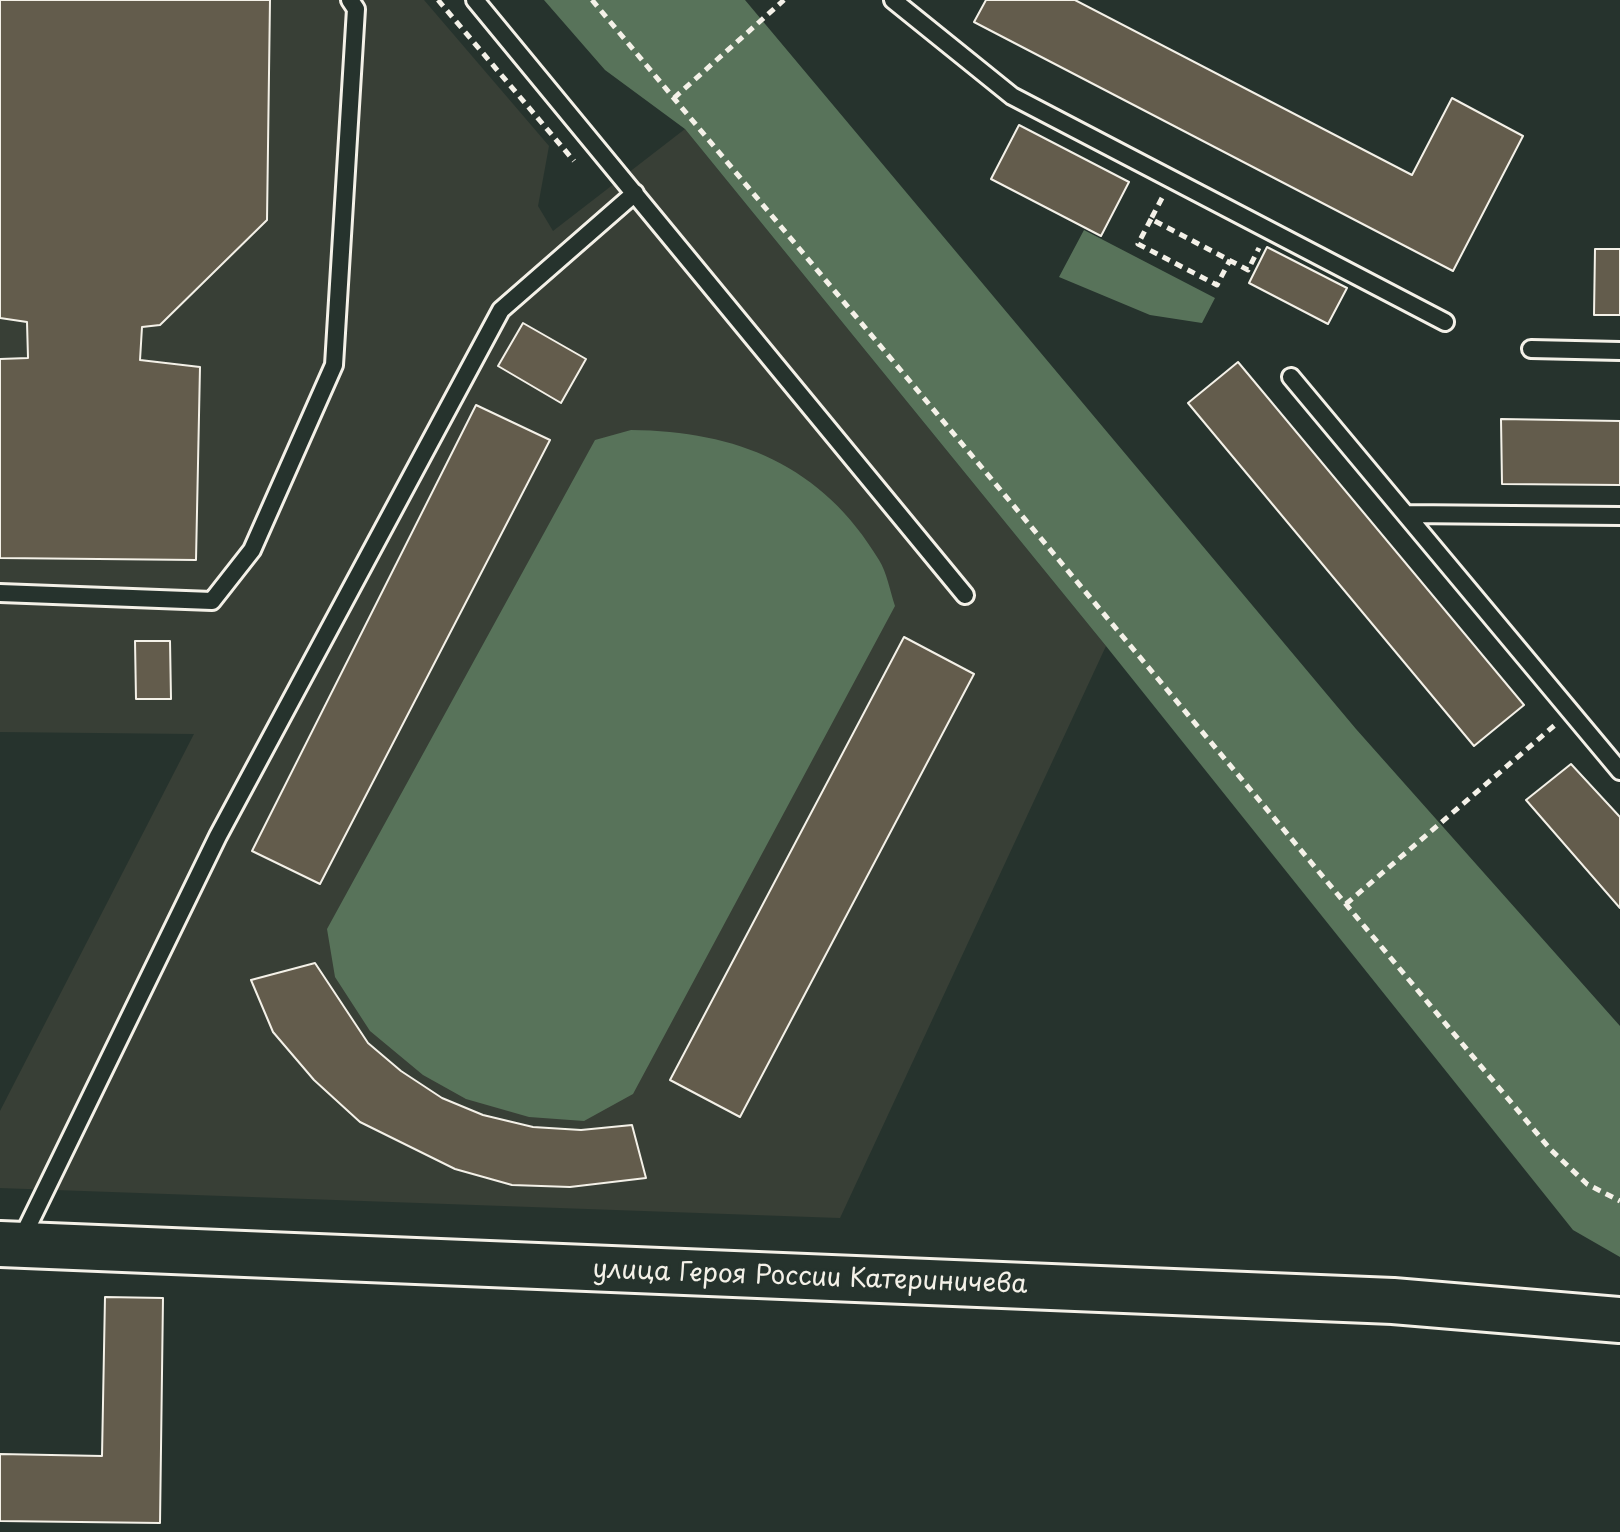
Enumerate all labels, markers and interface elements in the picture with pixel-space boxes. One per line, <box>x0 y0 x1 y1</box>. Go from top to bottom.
street label: улица Героя России Катериничева <box>592 1255 1028 1301</box>

